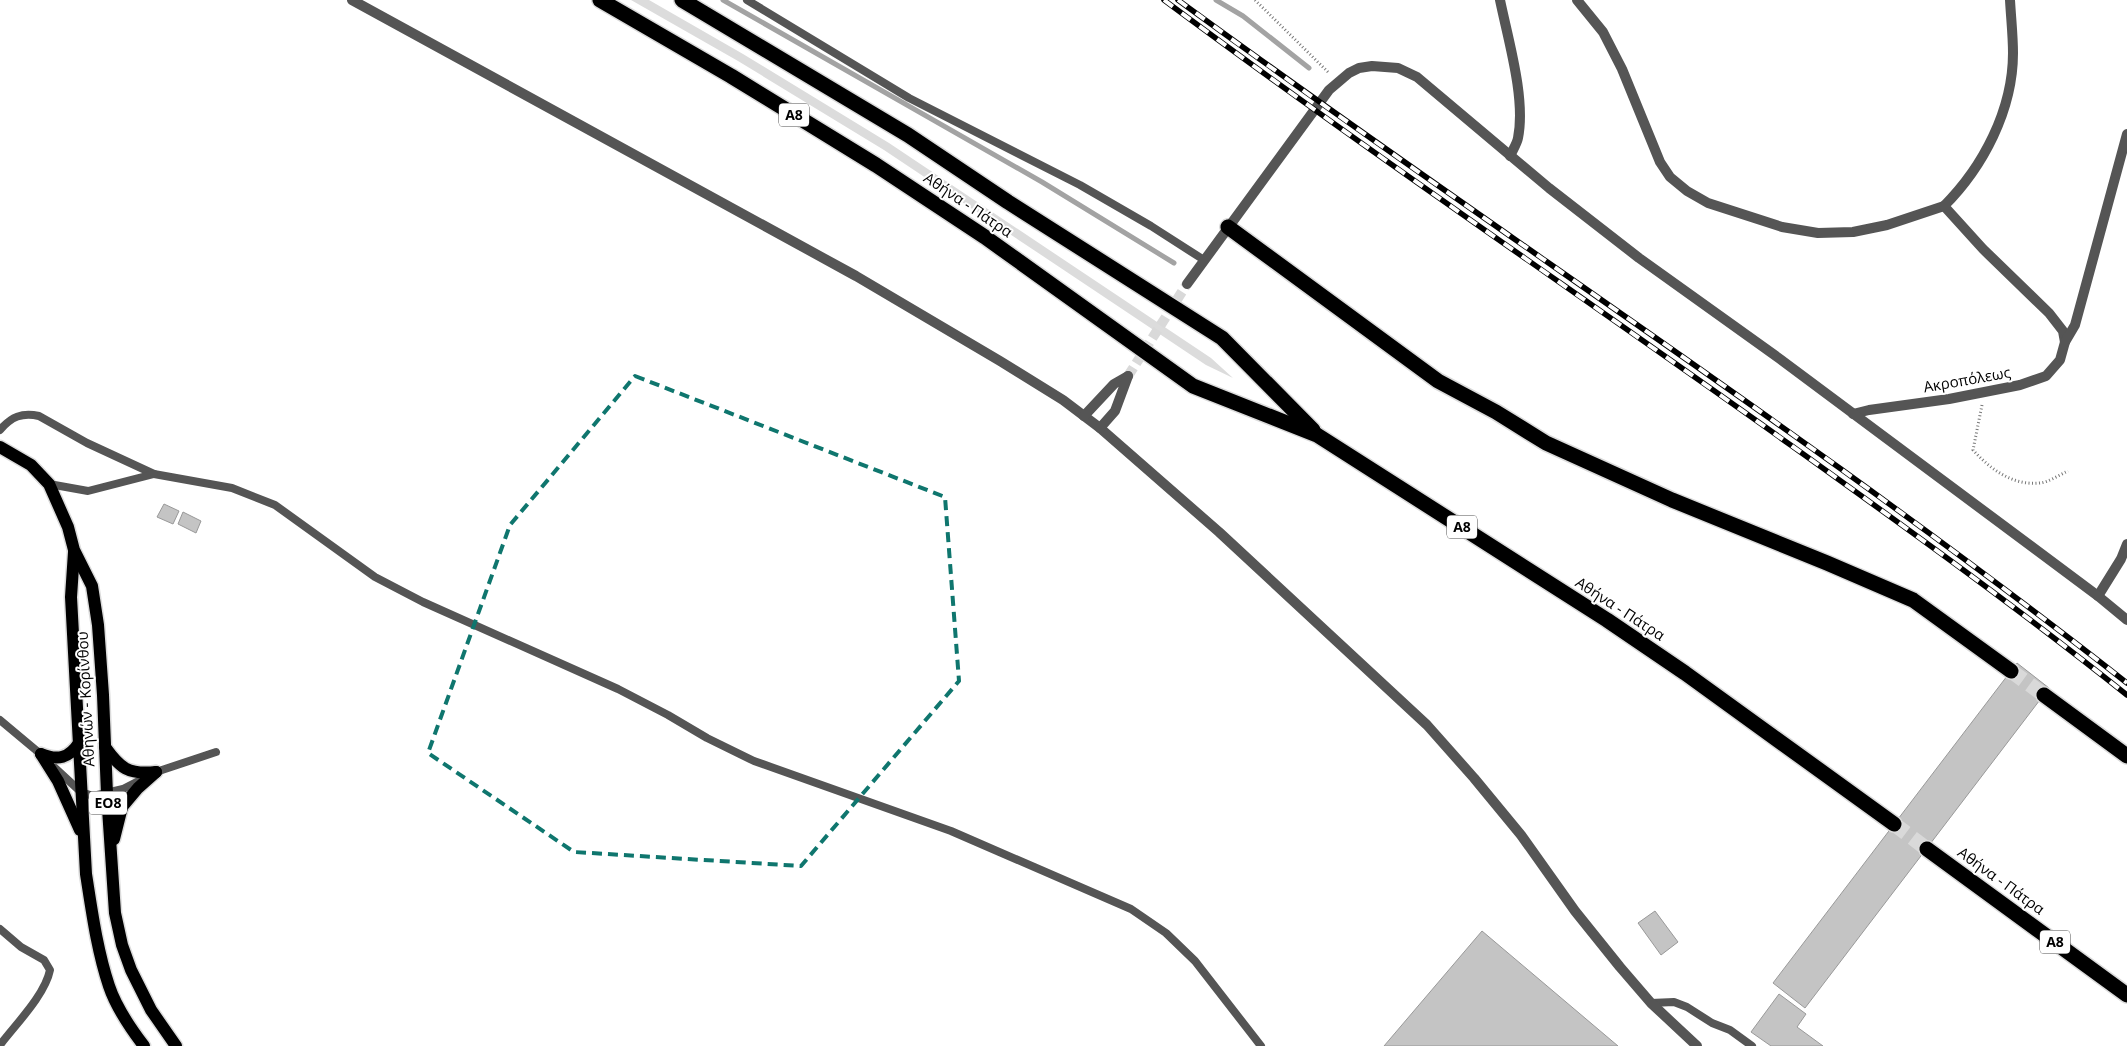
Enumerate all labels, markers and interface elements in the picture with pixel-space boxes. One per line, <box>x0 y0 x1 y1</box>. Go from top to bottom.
road number: Α8 <box>779 104 809 126</box>
street label: Αθήνα - Πάτρα <box>920 167 1017 241</box>
street label: Ακροπόλεως <box>1922 362 2012 397</box>
road number: Α8 <box>1447 516 1477 538</box>
street label: Αθήνα - Πάτρα <box>1572 572 1669 645</box>
street label: Αθηνών - Κορίνθου <box>71 631 99 767</box>
road number: ΕΟ8 <box>89 791 127 814</box>
street label: Αθήνα - Πάτρα <box>1954 842 2049 918</box>
road number: Α8 <box>2040 930 2070 954</box>

